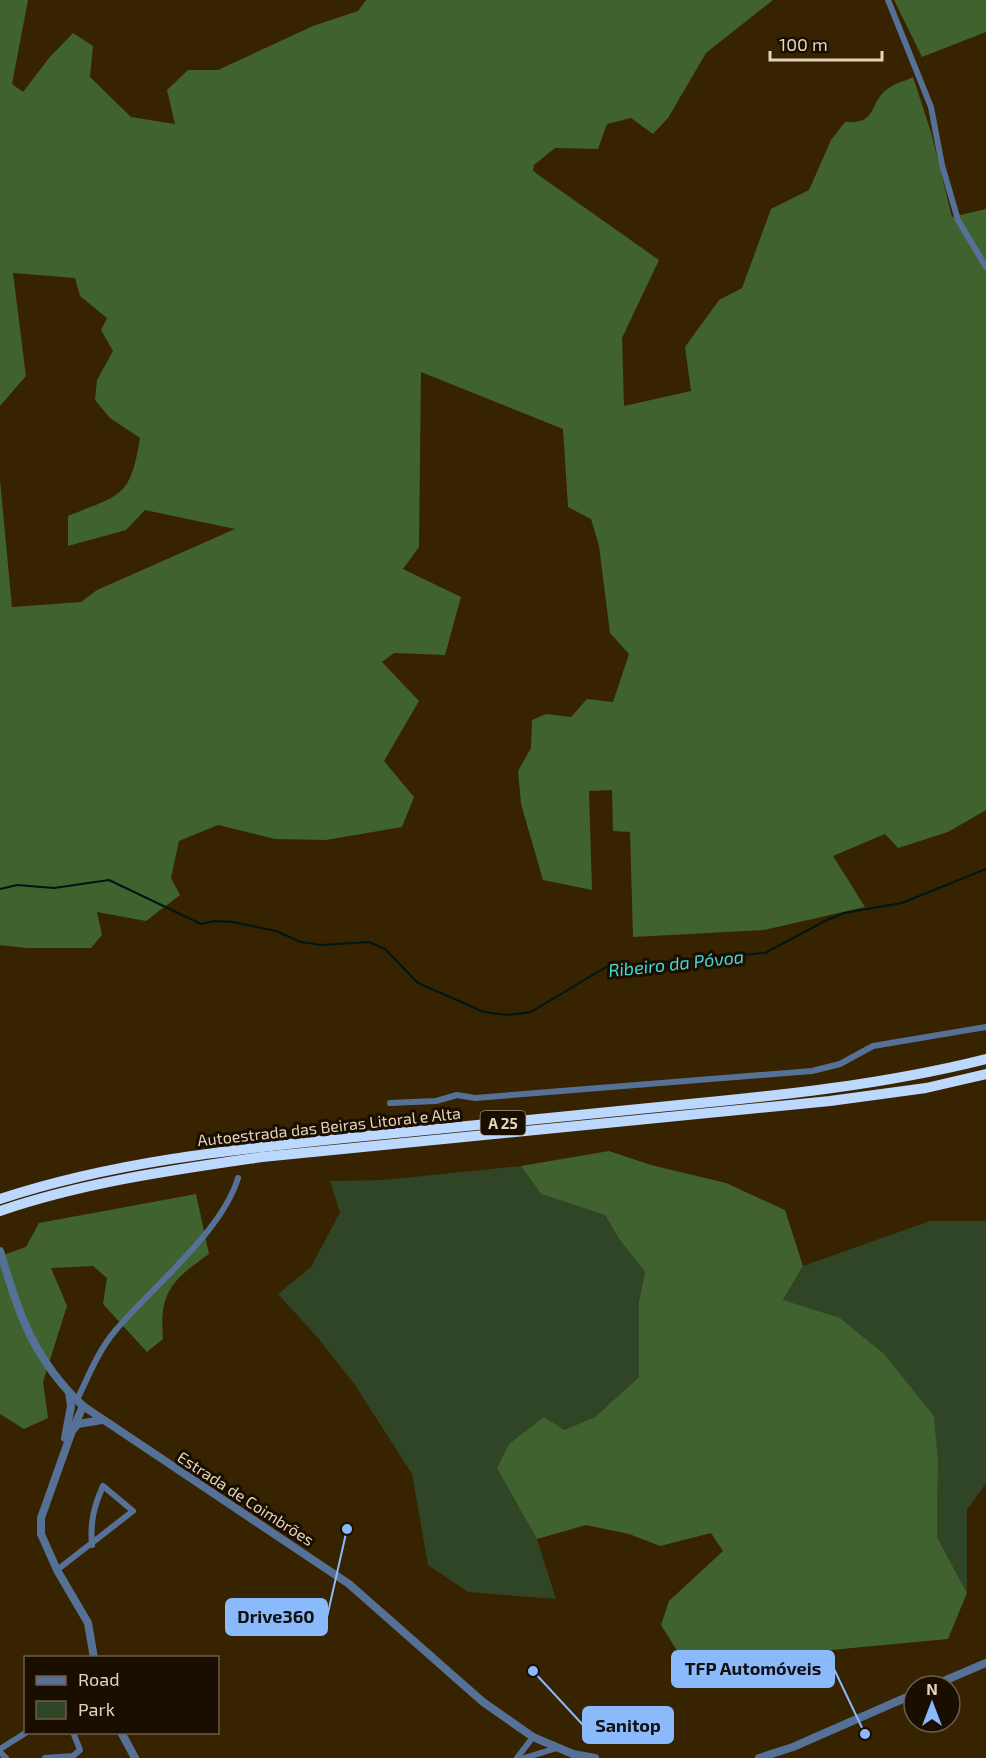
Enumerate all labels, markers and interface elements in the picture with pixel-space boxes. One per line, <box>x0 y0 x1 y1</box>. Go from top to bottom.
scale bar <box>770 24 882 62</box>
text: 100 m <box>779 33 828 55</box>
water label: Ribeiro da Póvoa <box>607 945 745 981</box>
street label: Autoestrada das Beiras Litoral e Alta <box>196 1103 462 1149</box>
road number: A 25 <box>480 1111 526 1135</box>
street label: Estrada de Coimbrões <box>174 1447 318 1549</box>
callout: Drive360 <box>226 1599 327 1635</box>
text: Drive360 <box>237 1605 315 1627</box>
callout: TFP Automóveis <box>672 1651 834 1687</box>
legend <box>24 1656 219 1734</box>
text: TFP Automóveis <box>685 1657 821 1679</box>
text: Road <box>78 1668 119 1690</box>
north arrow <box>902 1674 962 1734</box>
text: N <box>926 1679 938 1698</box>
text: Park <box>78 1698 115 1720</box>
callout: Sanitop <box>583 1707 673 1743</box>
text: Sanitop <box>595 1714 661 1736</box>

